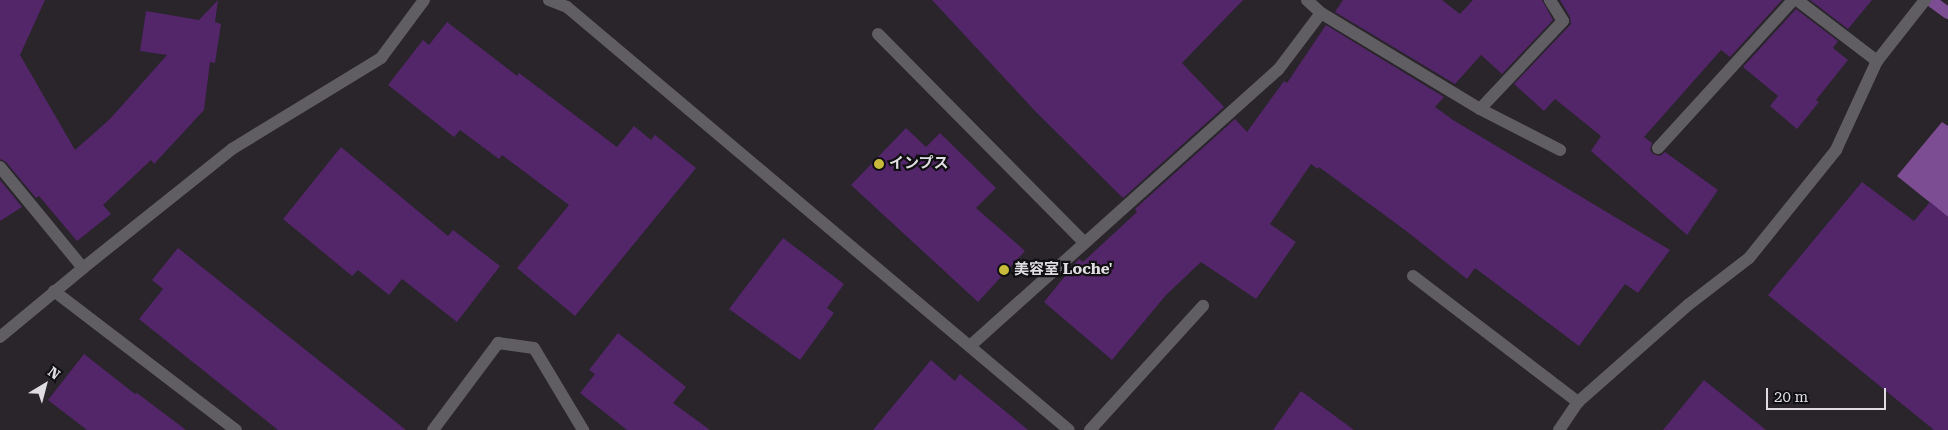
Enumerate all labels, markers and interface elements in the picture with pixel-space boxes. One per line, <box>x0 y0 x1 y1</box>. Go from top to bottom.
place label: インプス <box>889 155 949 173</box>
marker: インプス <box>873 158 885 170</box>
place label: 美容室 Loche' <box>1014 261 1113 279</box>
marker: 美容室 Loche' <box>998 264 1010 276</box>
north arrow <box>20 360 70 410</box>
text: N <box>45 363 63 383</box>
scale bar <box>1768 378 1888 410</box>
text: 20 m <box>1774 388 1808 406</box>

